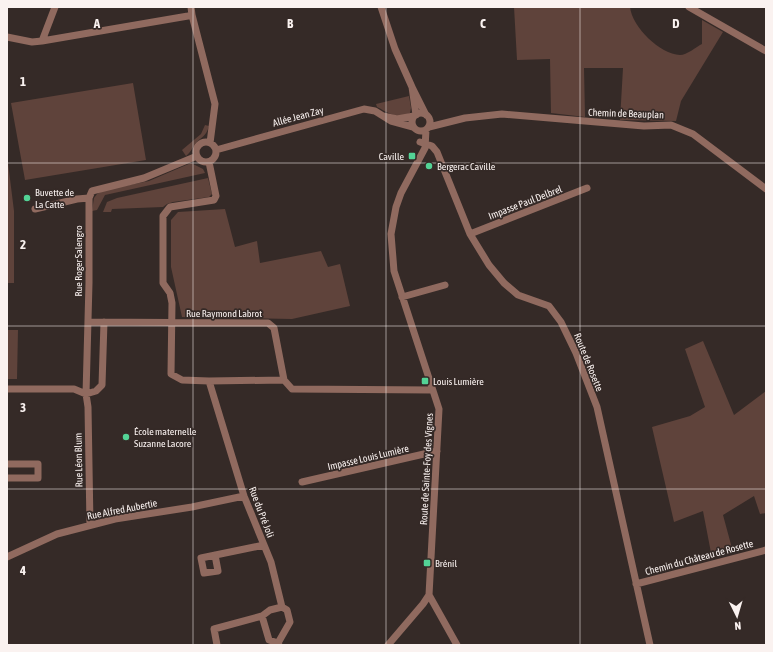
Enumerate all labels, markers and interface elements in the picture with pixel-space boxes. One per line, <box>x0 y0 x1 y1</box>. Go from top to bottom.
text: A <box>93 16 101 31</box>
text: B <box>287 16 294 31</box>
text: C <box>480 16 486 31</box>
text: D <box>672 16 680 31</box>
text: 1 <box>20 74 26 89</box>
street label: Allée Jean Zay <box>271 104 325 129</box>
street label: Chemin de Beauplan <box>588 107 664 120</box>
place label: Caville <box>379 151 404 162</box>
marker: Caville <box>407 151 417 161</box>
marker: Bergerac Caville <box>424 161 434 171</box>
place label: Bergerac Caville <box>437 161 496 172</box>
street label: Impasse Paul Delbrel <box>487 183 564 222</box>
place label: Buvette de La Catte <box>35 187 74 210</box>
marker: Buvette de La Catte <box>22 193 32 203</box>
street label: Rue Roger Salengro <box>73 225 84 297</box>
text: 2 <box>20 237 26 252</box>
street label: Rue Raymond Labrot <box>186 308 262 319</box>
street label: Route de Rosette <box>572 331 605 393</box>
marker: Louis Lumière <box>420 376 430 386</box>
place label: Louis Lumière <box>433 376 484 387</box>
text: 3 <box>20 400 26 415</box>
street label: Route de Sainte-Foy des Vignes <box>418 412 435 525</box>
place label: École maternelle Suzanne Lacore <box>134 426 197 449</box>
marker: École maternelle Suzanne Lacore <box>121 432 131 442</box>
street label: Rue Léon Blum <box>73 433 84 487</box>
street label: Impasse Louis Lumière <box>326 443 410 472</box>
street label: Rue du Pré Joli <box>247 485 276 539</box>
street label: Rue Alfred Aubertie <box>86 497 159 522</box>
street label: Chemin du Château de Rosette <box>644 538 755 577</box>
marker: Brénil <box>422 558 432 568</box>
place label: Brénil <box>435 558 457 569</box>
text: 4 <box>19 563 26 578</box>
north arrow <box>717 596 757 636</box>
text: N <box>734 620 742 632</box>

